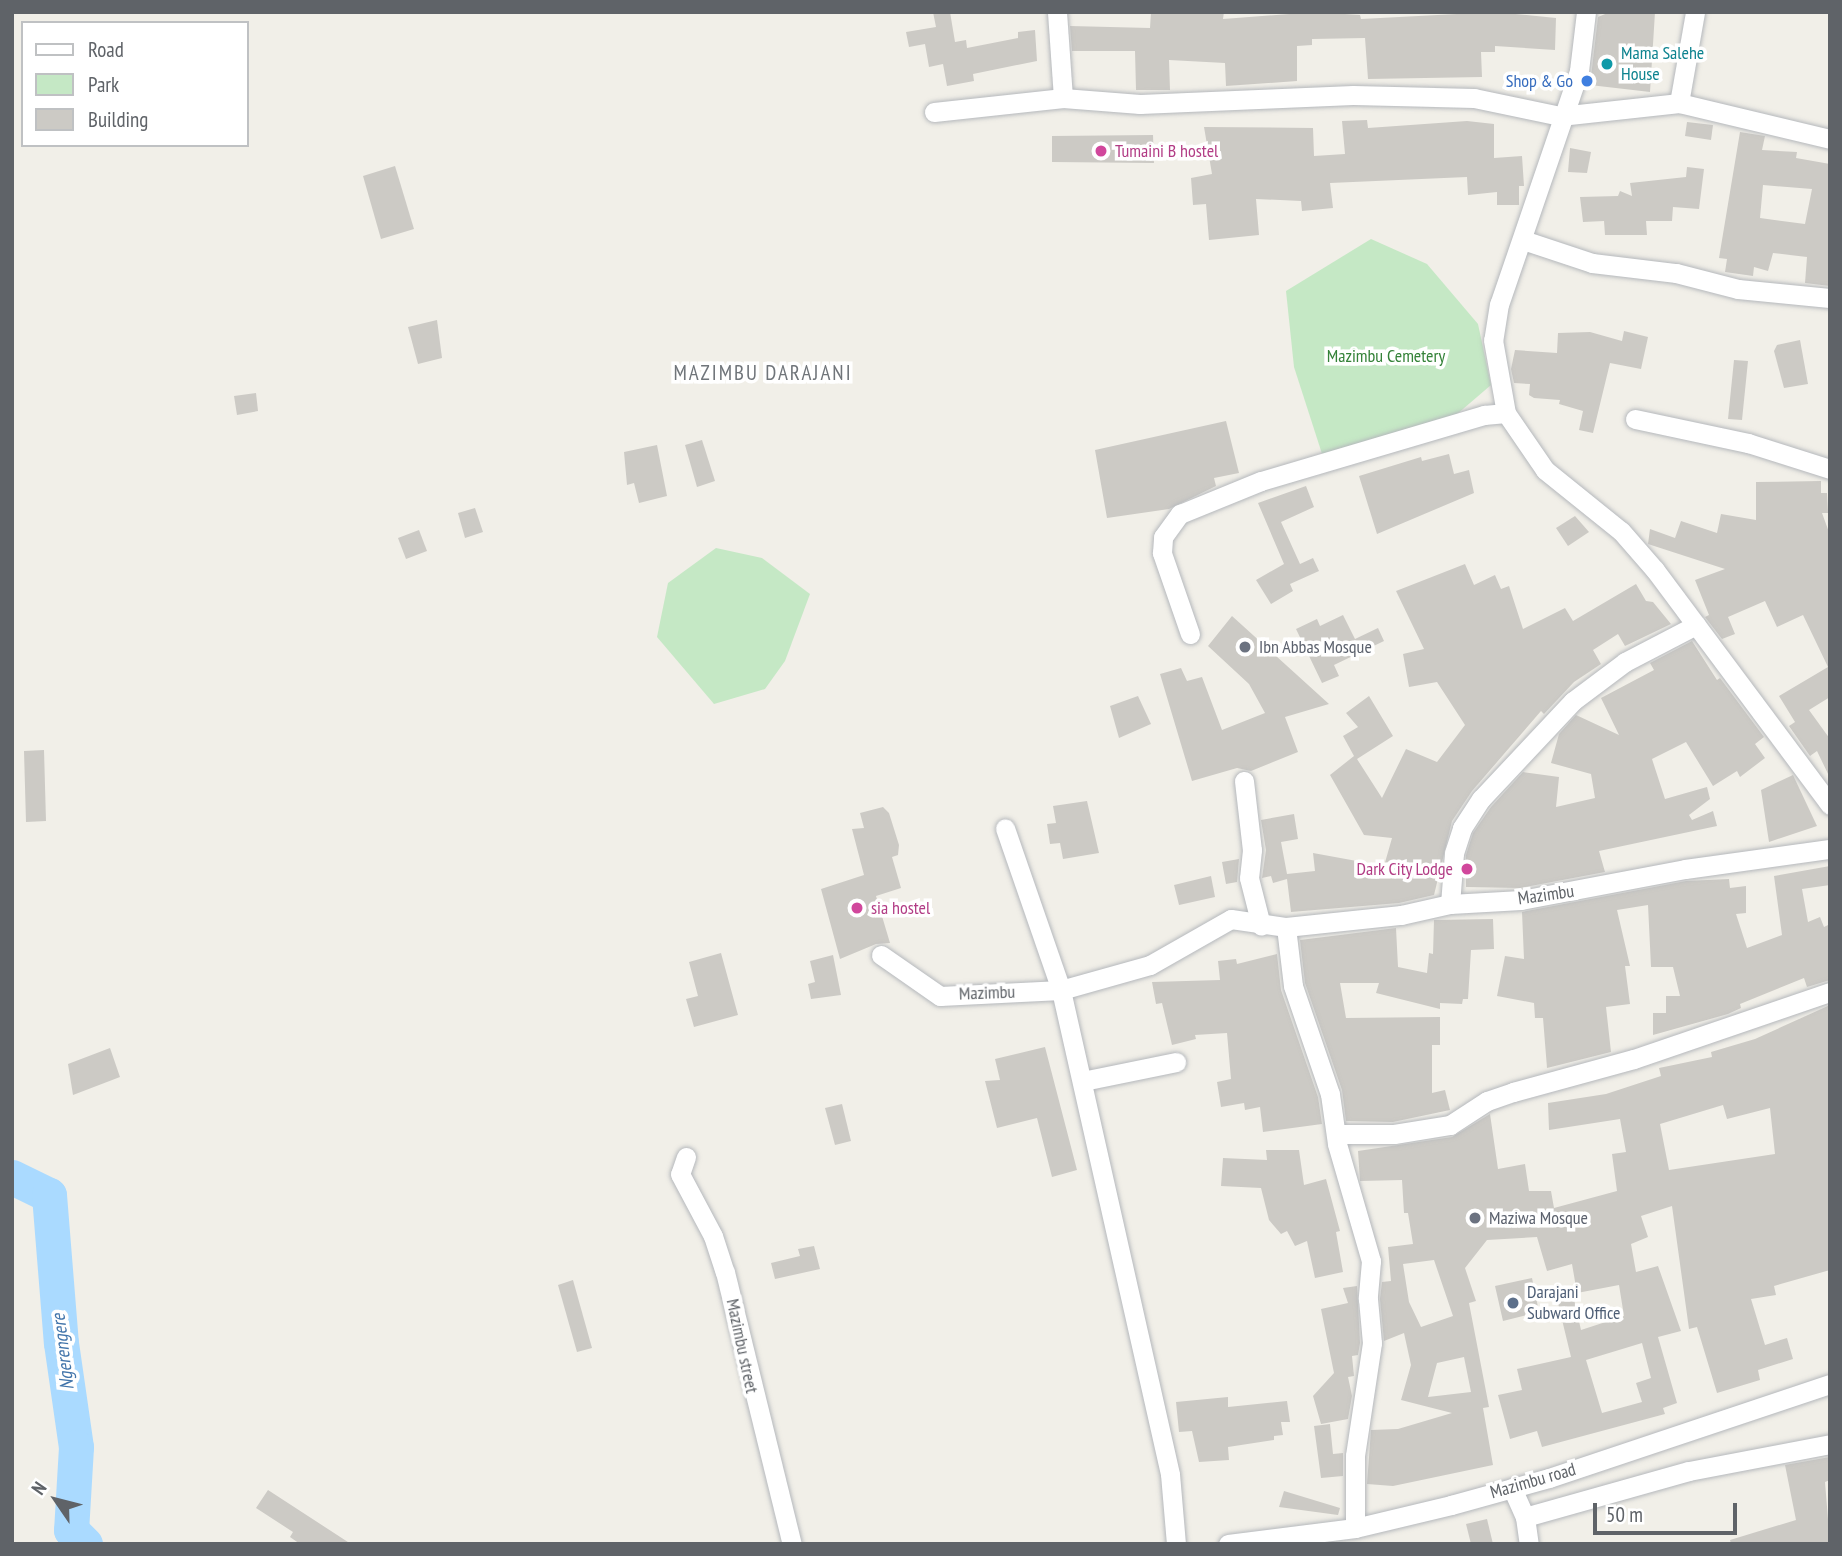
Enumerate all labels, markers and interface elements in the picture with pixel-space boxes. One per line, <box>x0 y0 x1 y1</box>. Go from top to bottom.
legend <box>21 21 248 147</box>
text: Road <box>88 36 124 63</box>
place label: Mama Salehe House <box>1621 43 1704 86</box>
marker: Mama Salehe House <box>1599 56 1615 72</box>
place label: Shop & Go <box>1506 70 1573 92</box>
text: Park <box>88 71 119 98</box>
marker: Shop & Go <box>1579 73 1595 89</box>
text: Building <box>88 106 148 133</box>
place label: Tumaini B hostel <box>1115 140 1218 162</box>
marker: Tumaini B hostel <box>1093 143 1109 159</box>
park label: Mazimbu Cemetery <box>1327 345 1445 367</box>
district label: MAZIMBU DARAJANI <box>675 360 851 386</box>
place label: Ibn Abbas Mosque <box>1259 636 1372 658</box>
marker: Ibn Abbas Mosque <box>1237 639 1253 655</box>
place label: Dark City Lodge <box>1356 858 1453 880</box>
marker: Dark City Lodge <box>1459 861 1475 877</box>
street label: Mazimbu <box>1517 880 1575 910</box>
place label: sia hostel <box>871 897 930 919</box>
marker: sia hostel <box>849 900 865 916</box>
street label: Mazimbu <box>958 981 1016 1005</box>
place label: Maziwa Mosque <box>1489 1207 1588 1229</box>
marker: Maziwa Mosque <box>1467 1210 1483 1226</box>
place label: Darajani Subward Office <box>1527 1282 1620 1324</box>
marker: Darajani Subward Office <box>1505 1295 1521 1311</box>
street label: Mazimbu street <box>721 1297 763 1395</box>
water label: Ngerengere <box>47 1313 79 1391</box>
street label: Mazimbu road <box>1488 1459 1578 1503</box>
north arrow <box>21 1465 91 1535</box>
text: N <box>26 1477 52 1499</box>
scale bar <box>1597 1490 1741 1534</box>
text: 50 m <box>1606 1501 1643 1528</box>

